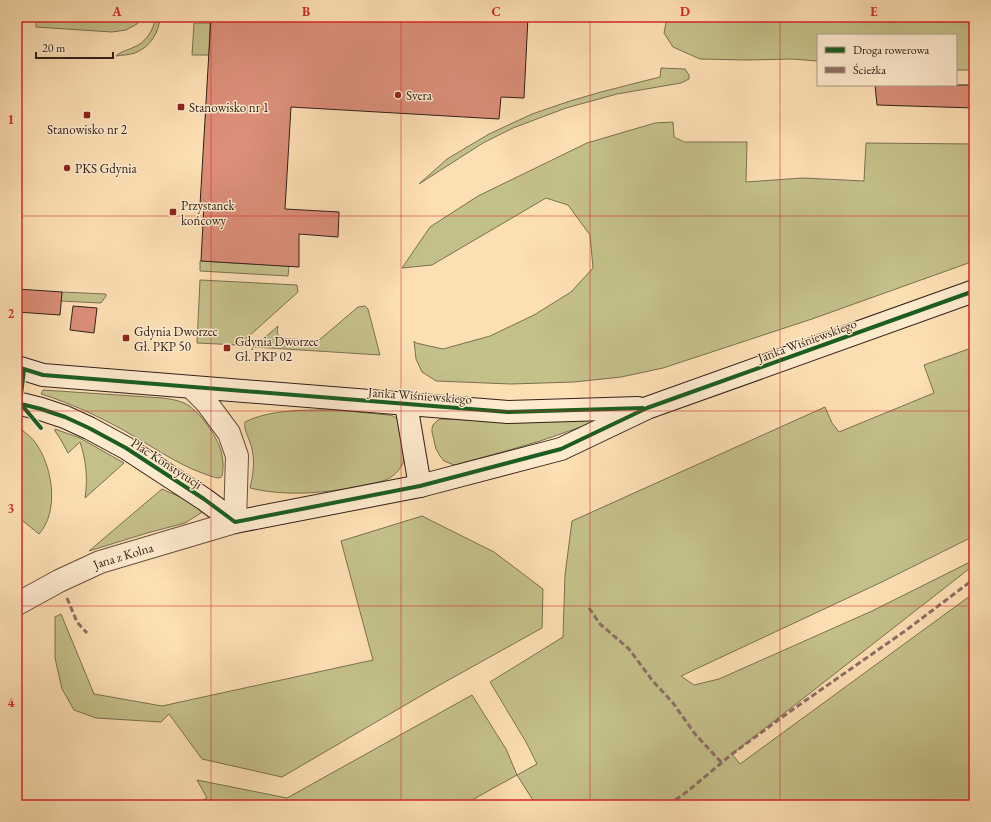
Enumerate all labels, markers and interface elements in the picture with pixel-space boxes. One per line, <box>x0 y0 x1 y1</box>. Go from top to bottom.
text: A <box>111 3 122 20</box>
text: B <box>302 3 310 20</box>
text: C <box>491 3 501 20</box>
text: D <box>680 3 690 20</box>
text: E <box>870 3 878 20</box>
scale bar <box>36 34 113 60</box>
legend <box>817 34 957 86</box>
text: 20 m <box>42 40 66 56</box>
text: Droga rowerowa <box>853 42 930 58</box>
text: Ścieżka <box>853 62 886 78</box>
place label: Svera <box>406 87 433 104</box>
marker: Svera <box>393 90 403 100</box>
place label: Stanowisko nr 1 <box>189 99 269 116</box>
marker: Stanowisko nr 1 <box>176 102 186 112</box>
marker: Stanowisko nr 2 <box>82 110 92 120</box>
text: 1 <box>8 111 15 128</box>
place label: Stanowisko nr 2 <box>47 121 128 138</box>
place label: PKS Gdynia <box>75 160 137 177</box>
marker: PKS Gdynia <box>62 163 72 173</box>
place label: Przystanek końcowy <box>181 197 236 229</box>
marker: Przystanek końcowy <box>168 207 178 217</box>
text: 2 <box>8 305 15 322</box>
street label: Janka Wiśniewskiego <box>754 315 859 367</box>
place label: Gdynia Dworzec Gł. PKP 50 <box>134 323 218 355</box>
marker: Gdynia Dworzec Gł. PKP 50 <box>121 333 131 343</box>
place label: Gdynia Dworzec Gł. PKP 02 <box>235 333 319 365</box>
marker: Gdynia Dworzec Gł. PKP 02 <box>222 343 232 353</box>
street label: Janka Wiśniewskiego <box>366 383 472 408</box>
street label: Plac Konstytucji <box>128 434 206 493</box>
text: 3 <box>8 500 15 517</box>
street label: Jana z Kolna <box>89 538 156 574</box>
text: 4 <box>8 694 15 711</box>

